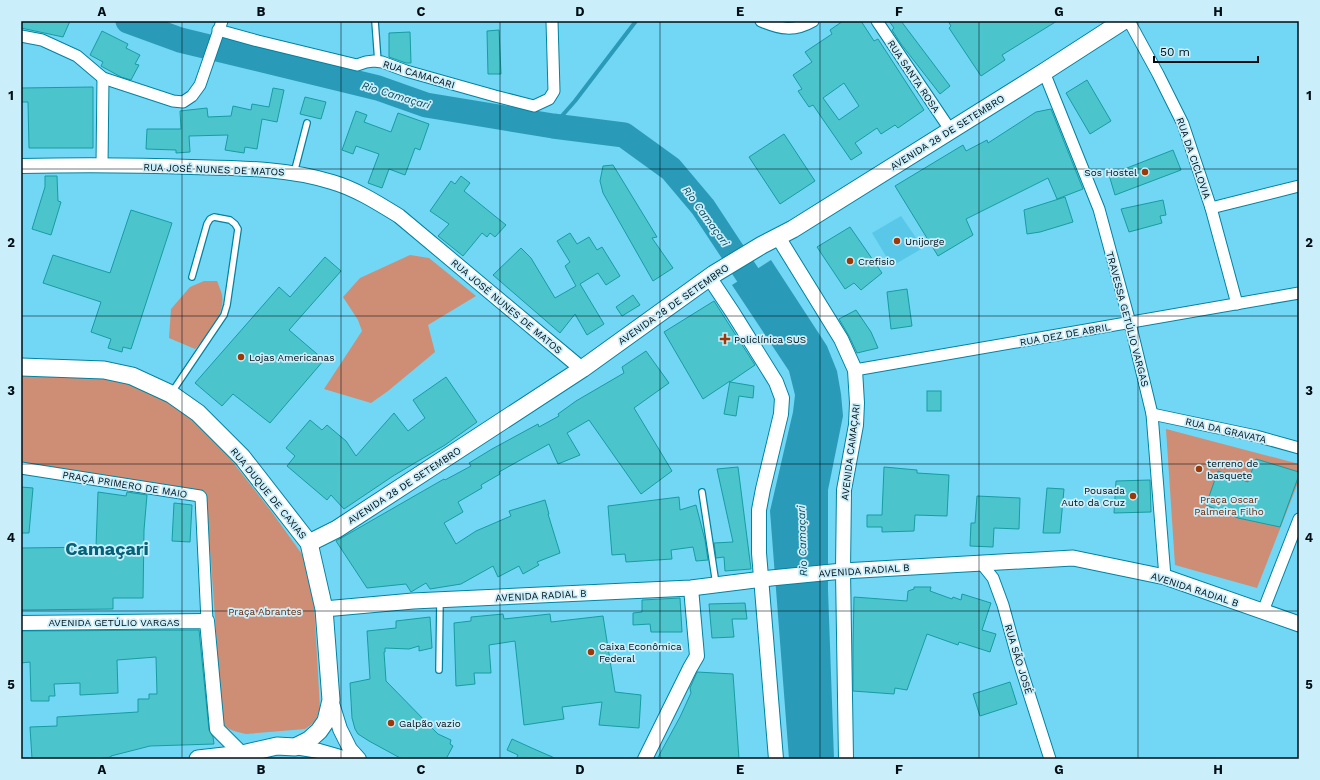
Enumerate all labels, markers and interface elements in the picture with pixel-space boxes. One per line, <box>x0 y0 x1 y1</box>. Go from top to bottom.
text: A <box>98 4 107 19</box>
text: B <box>257 4 266 19</box>
text: C <box>417 4 426 19</box>
text: D <box>575 4 585 19</box>
text: E <box>736 4 744 19</box>
text: F <box>895 4 903 19</box>
text: G <box>1054 4 1064 19</box>
text: H <box>1213 4 1223 19</box>
street label: RUA SANTA ROSA <box>885 38 942 115</box>
scale bar <box>1154 38 1258 64</box>
text: 50 m <box>1160 45 1190 59</box>
street label: RUA CAMACARI <box>382 58 456 91</box>
water label: Rio Camaçari <box>360 79 433 112</box>
text: 1 <box>8 88 14 103</box>
text: 1 <box>1306 88 1312 103</box>
street label: AVENIDA 28 DE SETEMBRO <box>888 93 1006 172</box>
street label: RUA DA CICLOVIA <box>1174 116 1213 201</box>
street label: RUA JOSÉ NUNES DE MATOS <box>143 162 285 177</box>
place label: Sos Hostel <box>1084 167 1137 178</box>
marker: Sos Hostel <box>1140 167 1150 177</box>
water label: Rio Camaçari <box>679 184 732 250</box>
text: 2 <box>7 235 15 250</box>
text: 2 <box>1305 235 1313 250</box>
marker: Unijorge <box>892 236 902 246</box>
place label: Unijorge <box>905 236 945 247</box>
street label: TRAVESSA GETÚLIO VARGAS <box>1104 250 1151 388</box>
marker: Crefisio <box>845 256 855 266</box>
place label: Crefisio <box>858 256 895 267</box>
street label: RUA JOSÉ NUNES DE MATOS <box>449 257 564 356</box>
street label: AVENIDA 28 DE SETEMBRO <box>616 262 731 347</box>
street label: RUA DEZ DE ABRIL <box>1019 321 1111 348</box>
marker: Policlínica SUS <box>719 333 731 345</box>
place label: Policlínica SUS <box>734 334 806 345</box>
marker: Lojas Americanas <box>236 352 246 362</box>
place label: Lojas Americanas <box>249 352 334 363</box>
text: 3 <box>7 383 15 398</box>
text: 3 <box>1305 383 1313 398</box>
street label: AVENIDA CAMAÇARI <box>839 403 862 501</box>
street label: RUA DA GRAVATA <box>1184 416 1268 445</box>
street label: AVENIDA 28 DE SETEMBRO <box>346 445 463 526</box>
street label: RUA DUQUE DE CAXIAS <box>228 446 309 541</box>
place label: terreno de basquete <box>1207 458 1259 481</box>
marker: terreno de basquete <box>1194 464 1204 474</box>
street label: PRAÇA PRIMERO DE MAIO <box>62 469 188 500</box>
place label: Pousada Auto da Cruz <box>1061 485 1125 508</box>
marker: Pousada Auto da Cruz <box>1128 491 1138 501</box>
park label: Praça Oscar Palmeira Filho <box>1194 494 1264 517</box>
water label: Rio Camaçari <box>795 504 810 577</box>
text: 4 <box>7 530 16 545</box>
text: 4 <box>1305 530 1314 545</box>
district label: Camaçari <box>65 538 149 559</box>
street label: AVENIDA RADIAL B <box>818 562 910 579</box>
street label: AVENIDA RADIAL B <box>1150 570 1240 609</box>
street label: AVENIDA RADIAL B <box>495 588 587 603</box>
park label: Praça Abrantes <box>228 606 302 617</box>
street label: AVENIDA GETÚLIO VARGAS <box>48 617 180 628</box>
street label: RUA SÃO JOSÉ <box>1003 623 1034 695</box>
place label: Caixa Econômica Federal <box>599 641 682 664</box>
marker: Caixa Econômica Federal <box>586 647 596 657</box>
text: 5 <box>7 677 15 692</box>
text: 5 <box>1305 677 1313 692</box>
marker: Galpão vazio <box>386 718 396 728</box>
place label: Galpão vazio <box>399 718 461 729</box>
text: A <box>98 762 107 777</box>
text: B <box>257 762 266 777</box>
text: C <box>417 762 426 777</box>
text: D <box>575 762 585 777</box>
text: E <box>736 762 744 777</box>
text: F <box>895 762 903 777</box>
text: G <box>1054 762 1064 777</box>
text: H <box>1213 762 1223 777</box>

